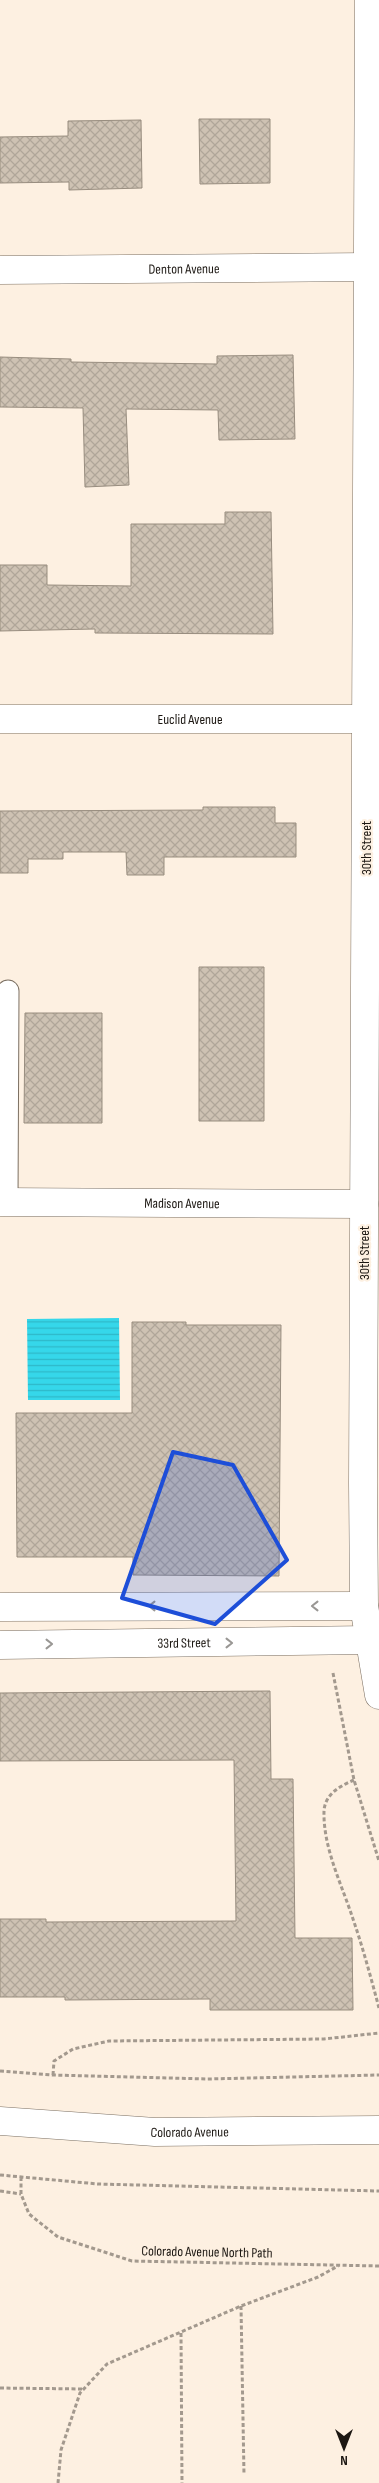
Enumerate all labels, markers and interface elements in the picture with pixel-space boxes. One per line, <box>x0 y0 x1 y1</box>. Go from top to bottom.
street label: Denton Avenue <box>148 260 220 277</box>
street label: Euclid Avenue <box>157 711 223 728</box>
street label: 30th Street <box>358 821 375 875</box>
street label: Madison Avenue <box>144 1194 220 1212</box>
street label: 30th Street <box>356 1226 373 1280</box>
one-way arrow <box>148 1601 156 1611</box>
one-way arrow <box>311 1601 318 1611</box>
street label: 33rd Street <box>157 1634 211 1651</box>
one-way arrow <box>225 1638 233 1648</box>
one-way arrow <box>45 1639 53 1649</box>
street label: Colorado Avenue <box>150 2123 229 2141</box>
street label: Colorado Avenue North Path <box>141 2242 273 2262</box>
north arrow <box>319 2423 369 2473</box>
text: N <box>340 2452 348 2469</box>

